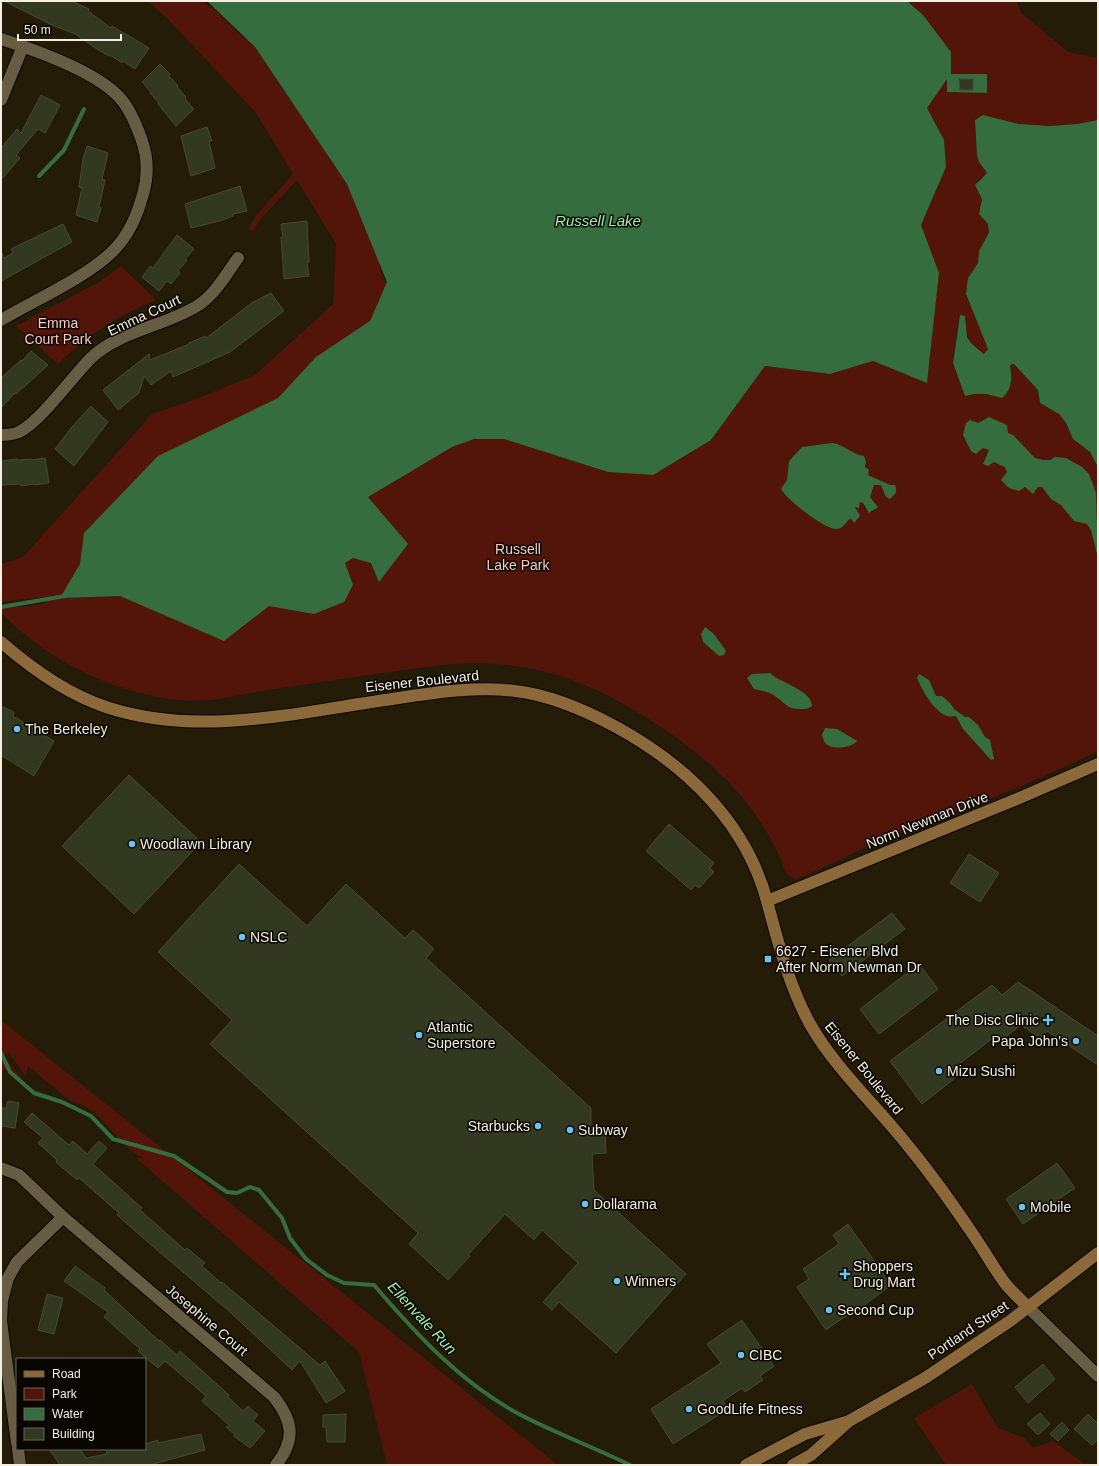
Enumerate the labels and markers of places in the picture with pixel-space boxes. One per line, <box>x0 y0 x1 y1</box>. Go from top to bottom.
place label: The Berkeley <box>25 721 107 737</box>
marker: The Berkeley <box>12 724 22 734</box>
place label: Woodlawn Library <box>140 836 252 852</box>
marker: Woodlawn Library <box>127 839 137 849</box>
place label: NSLC <box>250 929 287 945</box>
marker: NSLC <box>237 932 247 942</box>
place label: 6627 - Eisener Blvd After Norm Newman Dr <box>776 943 922 975</box>
marker: 6627 - Eisener Blvd After Norm Newman Dr <box>763 954 773 964</box>
place label: The Disc Clinic <box>946 1012 1039 1028</box>
marker: The Disc Clinic <box>1042 1014 1054 1026</box>
place label: Atlantic Superstore <box>427 1019 496 1051</box>
marker: Atlantic Superstore <box>414 1030 424 1040</box>
place label: Papa John's <box>991 1033 1068 1049</box>
marker: Papa John's <box>1071 1036 1081 1046</box>
place label: Mizu Sushi <box>947 1063 1015 1079</box>
marker: Mizu Sushi <box>934 1066 944 1076</box>
place label: Starbucks <box>468 1118 530 1134</box>
marker: Starbucks <box>533 1121 543 1131</box>
place label: Subway <box>578 1122 628 1138</box>
marker: Subway <box>565 1125 575 1135</box>
place label: Dollarama <box>593 1196 657 1212</box>
marker: Dollarama <box>580 1199 590 1209</box>
place label: Mobile <box>1030 1199 1071 1215</box>
marker: Mobile <box>1017 1202 1027 1212</box>
place label: Shoppers Drug Mart <box>853 1258 915 1290</box>
marker: Shoppers Drug Mart <box>840 1269 850 1279</box>
place label: Winners <box>625 1273 676 1289</box>
marker: Winners <box>612 1276 622 1286</box>
place label: Second Cup <box>837 1302 914 1318</box>
marker: Second Cup <box>824 1305 834 1315</box>
place label: CIBC <box>749 1347 782 1363</box>
marker: CIBC <box>736 1350 746 1360</box>
place label: GoodLife Fitness <box>697 1401 803 1417</box>
marker: GoodLife Fitness <box>684 1404 694 1414</box>

